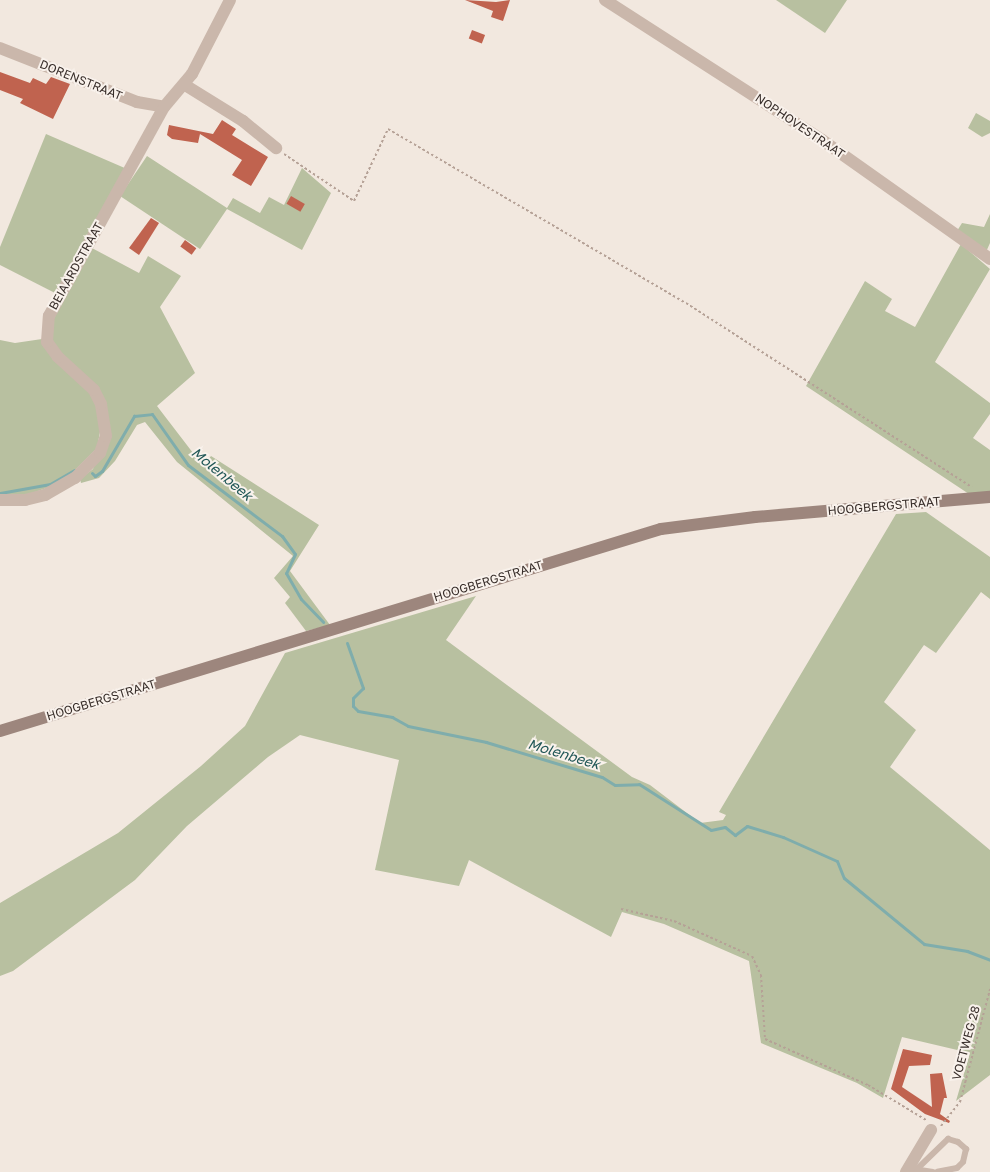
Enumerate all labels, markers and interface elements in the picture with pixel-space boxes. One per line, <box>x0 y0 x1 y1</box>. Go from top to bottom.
street label: DORENSTRAAT <box>38 57 124 103</box>
street label: NOPHOVESTRAAT <box>752 91 848 161</box>
street label: BEIAARDSTRAAT <box>46 220 106 312</box>
water label: Molenbeek <box>188 444 256 504</box>
street label: HOOGBERGSTRAAT <box>827 494 941 518</box>
street label: HOOGBERGSTRAAT <box>432 558 544 604</box>
street label: HOOGBERGSTRAAT <box>45 677 157 723</box>
water label: Molenbeek <box>526 735 602 773</box>
street label: VOETWEG 28 <box>949 1004 983 1082</box>

